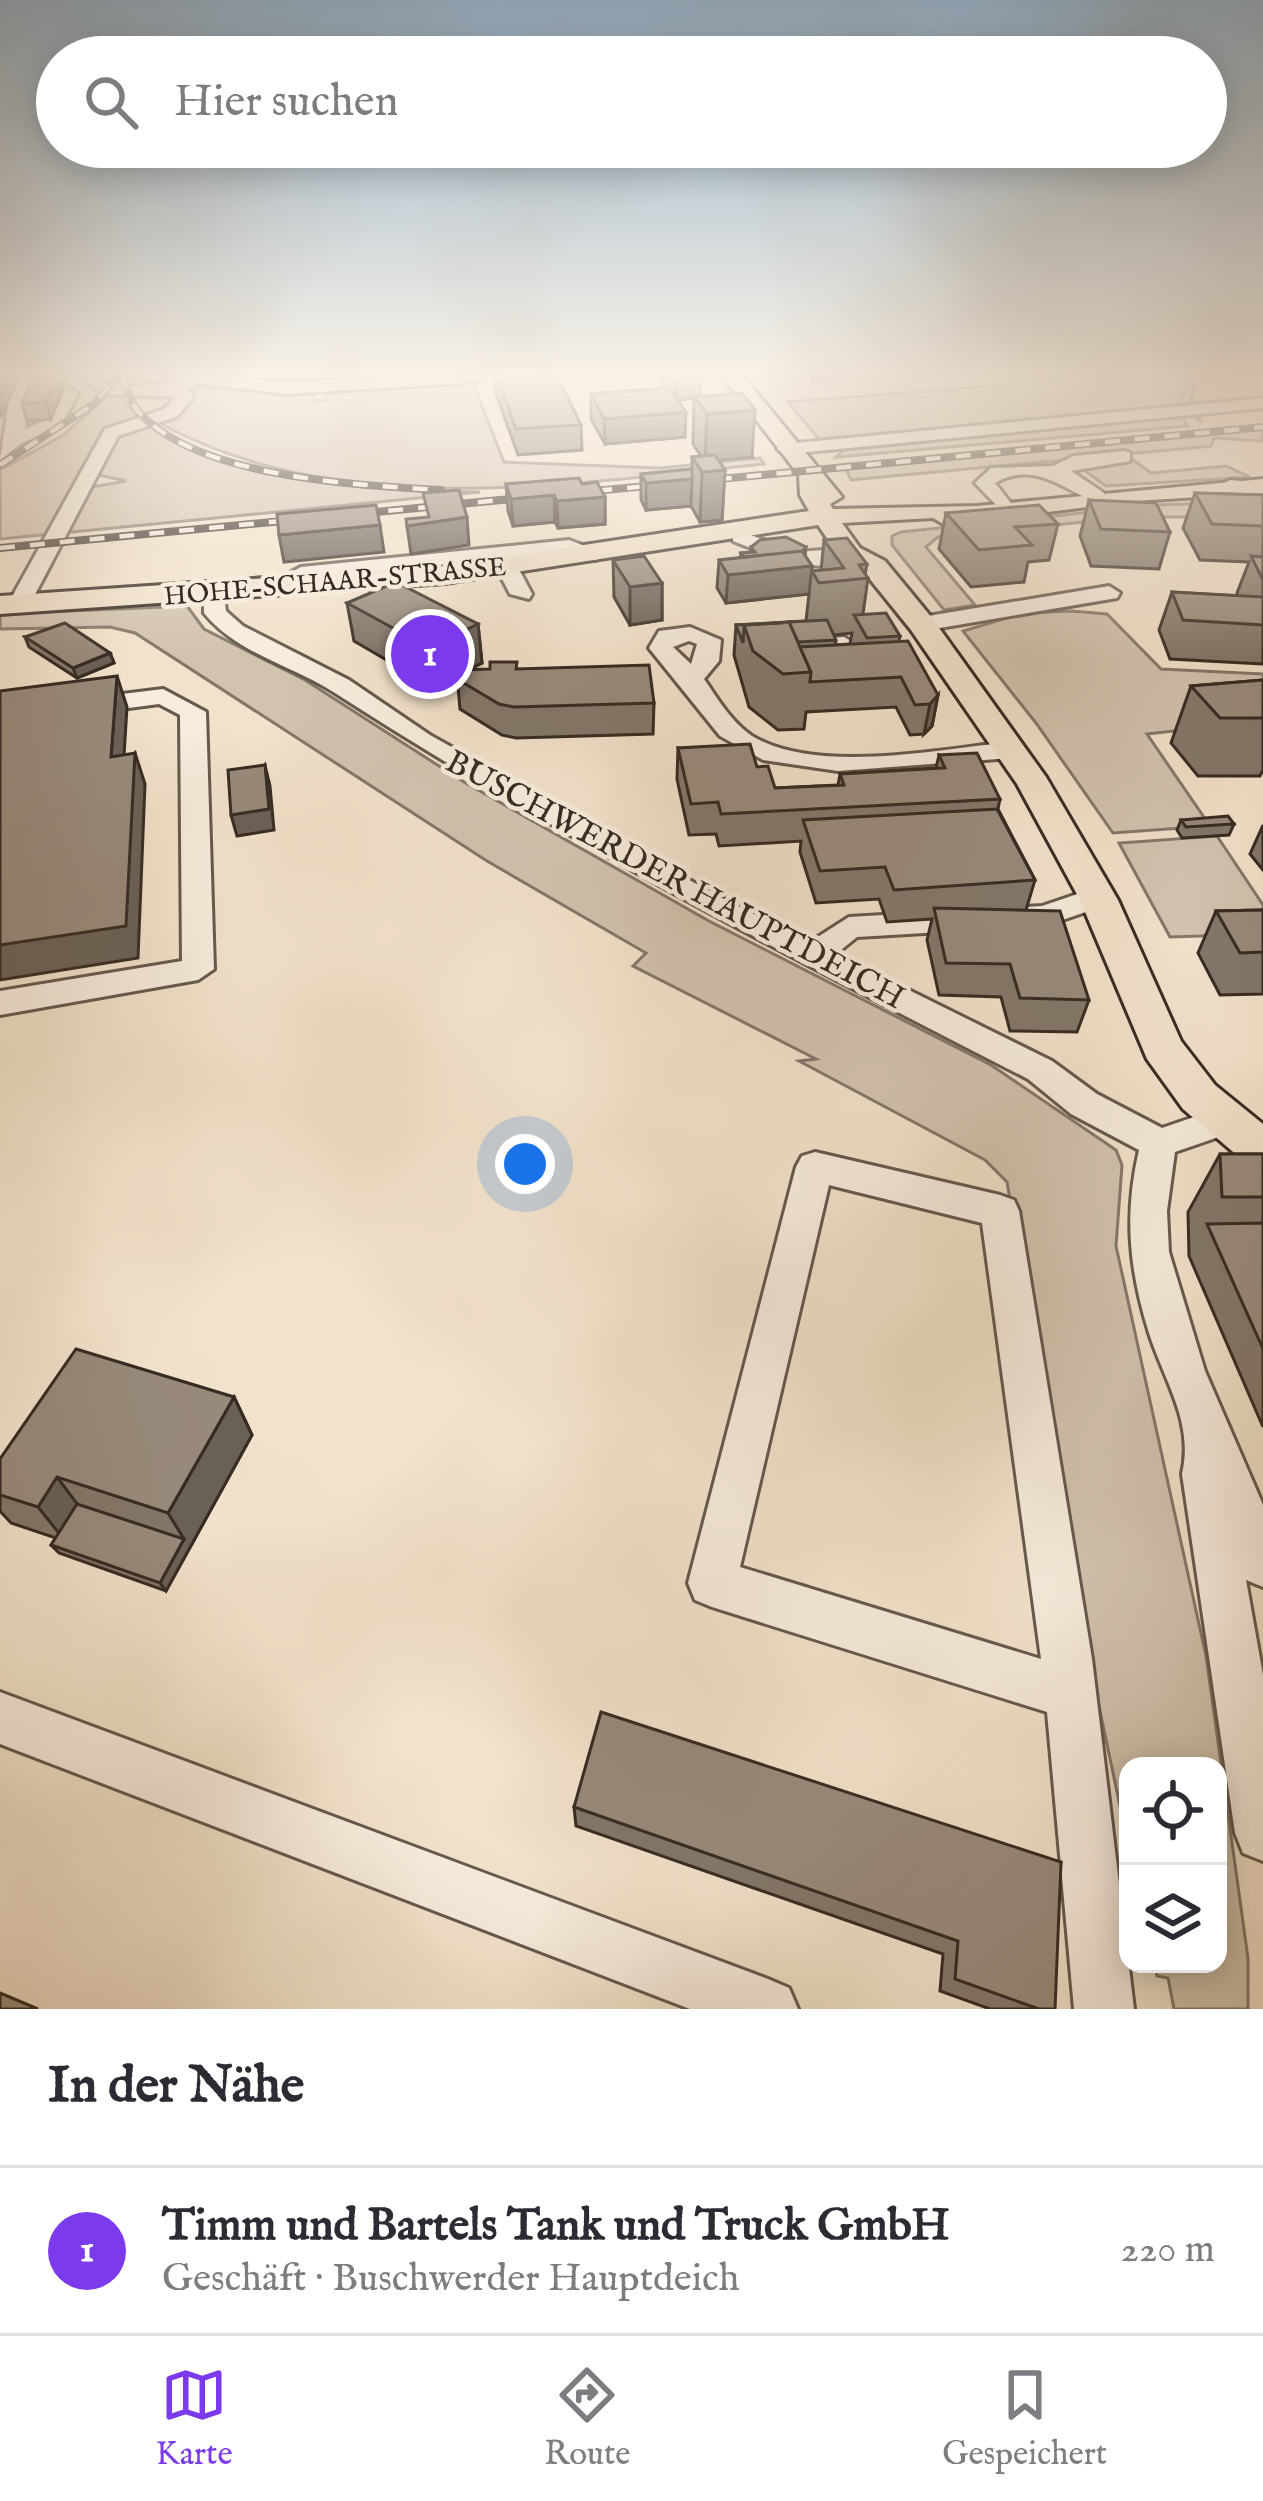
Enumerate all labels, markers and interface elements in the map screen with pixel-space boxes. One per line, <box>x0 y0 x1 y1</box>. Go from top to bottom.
search box <box>36 36 1227 168</box>
icon: search <box>78 69 144 135</box>
text: Hier suchen <box>174 74 398 131</box>
street label: HOHE-SCHAAR-STRASSE <box>162 551 508 615</box>
pin: 1 <box>391 609 469 699</box>
street label: BUSCHWERDER HAUPTDEICH <box>438 741 911 1020</box>
your location <box>495 1134 555 1194</box>
map controls <box>1119 1757 1227 1973</box>
button: locate <box>1119 1757 1227 1865</box>
button: layers <box>1119 1865 1227 1973</box>
text: In der Nähe <box>48 2055 304 2120</box>
text: Timm und Bartels Tank und Truck GmbH <box>162 2198 950 2255</box>
text: 1 <box>80 2226 94 2275</box>
text: 220 m <box>1121 2226 1215 2275</box>
text: Geschäft · Buschwerder Hauptdeich <box>162 2255 740 2304</box>
tab: Karte <box>156 2362 233 2476</box>
tab: Route <box>544 2362 630 2476</box>
tab: Gespeichert <box>942 2362 1107 2476</box>

